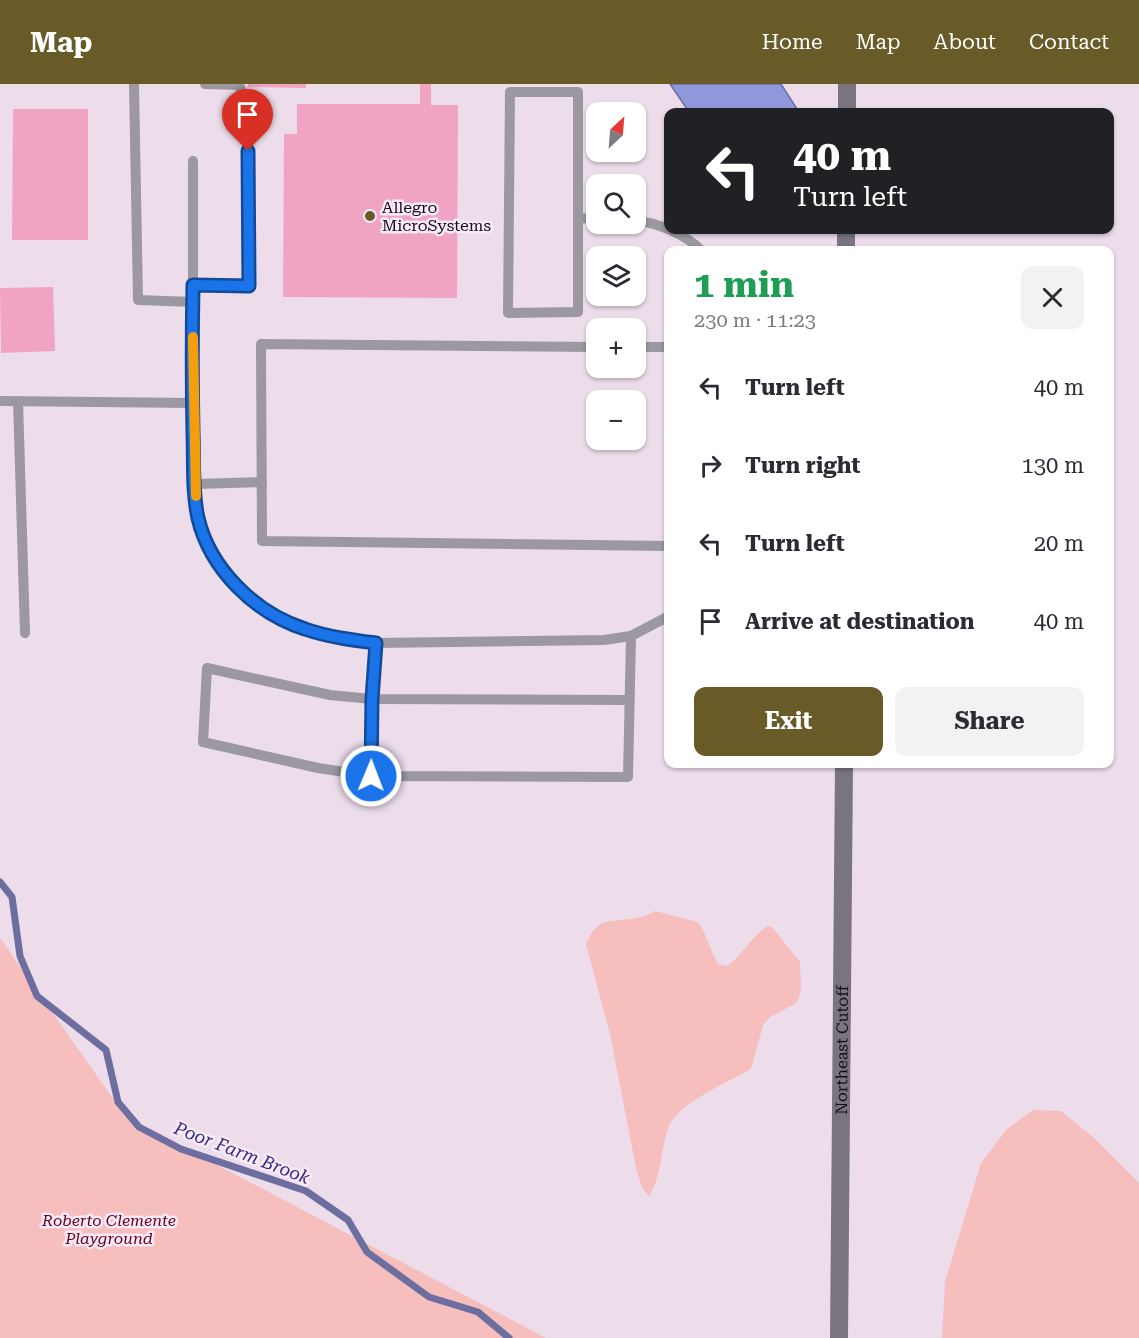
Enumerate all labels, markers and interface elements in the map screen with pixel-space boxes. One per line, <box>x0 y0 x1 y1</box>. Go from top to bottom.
text: Map <box>30 26 92 59</box>
text: Home <box>762 30 823 54</box>
text: Map <box>856 30 901 54</box>
text: About <box>934 30 996 54</box>
text: Contact <box>1029 30 1109 54</box>
pin <box>222 89 273 151</box>
icon: arrive <box>231 98 264 131</box>
north arrow <box>586 102 646 162</box>
map controls <box>586 102 646 450</box>
text: 40 m <box>793 131 891 180</box>
icon: left <box>694 132 772 210</box>
button: search <box>586 174 646 234</box>
text: Turn left <box>793 181 907 213</box>
place label: Allegro MicroSystems <box>382 198 491 235</box>
marker: Allegro MicroSystems <box>363 209 377 223</box>
button: layers <box>586 246 646 306</box>
text: 1 min <box>694 264 794 306</box>
button: close <box>1021 266 1084 329</box>
text: 230 m · 11:23 <box>694 308 816 332</box>
button: + <box>586 318 646 378</box>
icon: left <box>694 371 727 404</box>
text: Turn left <box>745 375 845 400</box>
text: 40 m <box>1034 375 1084 400</box>
button: − <box>586 390 646 450</box>
icon: right <box>694 449 727 482</box>
text: Turn right <box>745 453 860 478</box>
text: 130 m <box>1021 453 1084 478</box>
icon: left <box>694 527 727 560</box>
text: Turn left <box>745 531 845 556</box>
text: 20 m <box>1034 531 1084 556</box>
icon: arrive <box>694 605 727 638</box>
text: Arrive at destination <box>745 609 974 634</box>
text: 40 m <box>1034 609 1084 634</box>
button: Exit <box>694 687 883 756</box>
button: Share <box>895 687 1084 756</box>
position arrow <box>339 744 403 808</box>
street label: Northeast Cutoff <box>832 985 852 1115</box>
water label: Poor Farm Brook <box>170 1117 313 1188</box>
park label: Roberto Clemente Playground <box>41 1211 176 1248</box>

